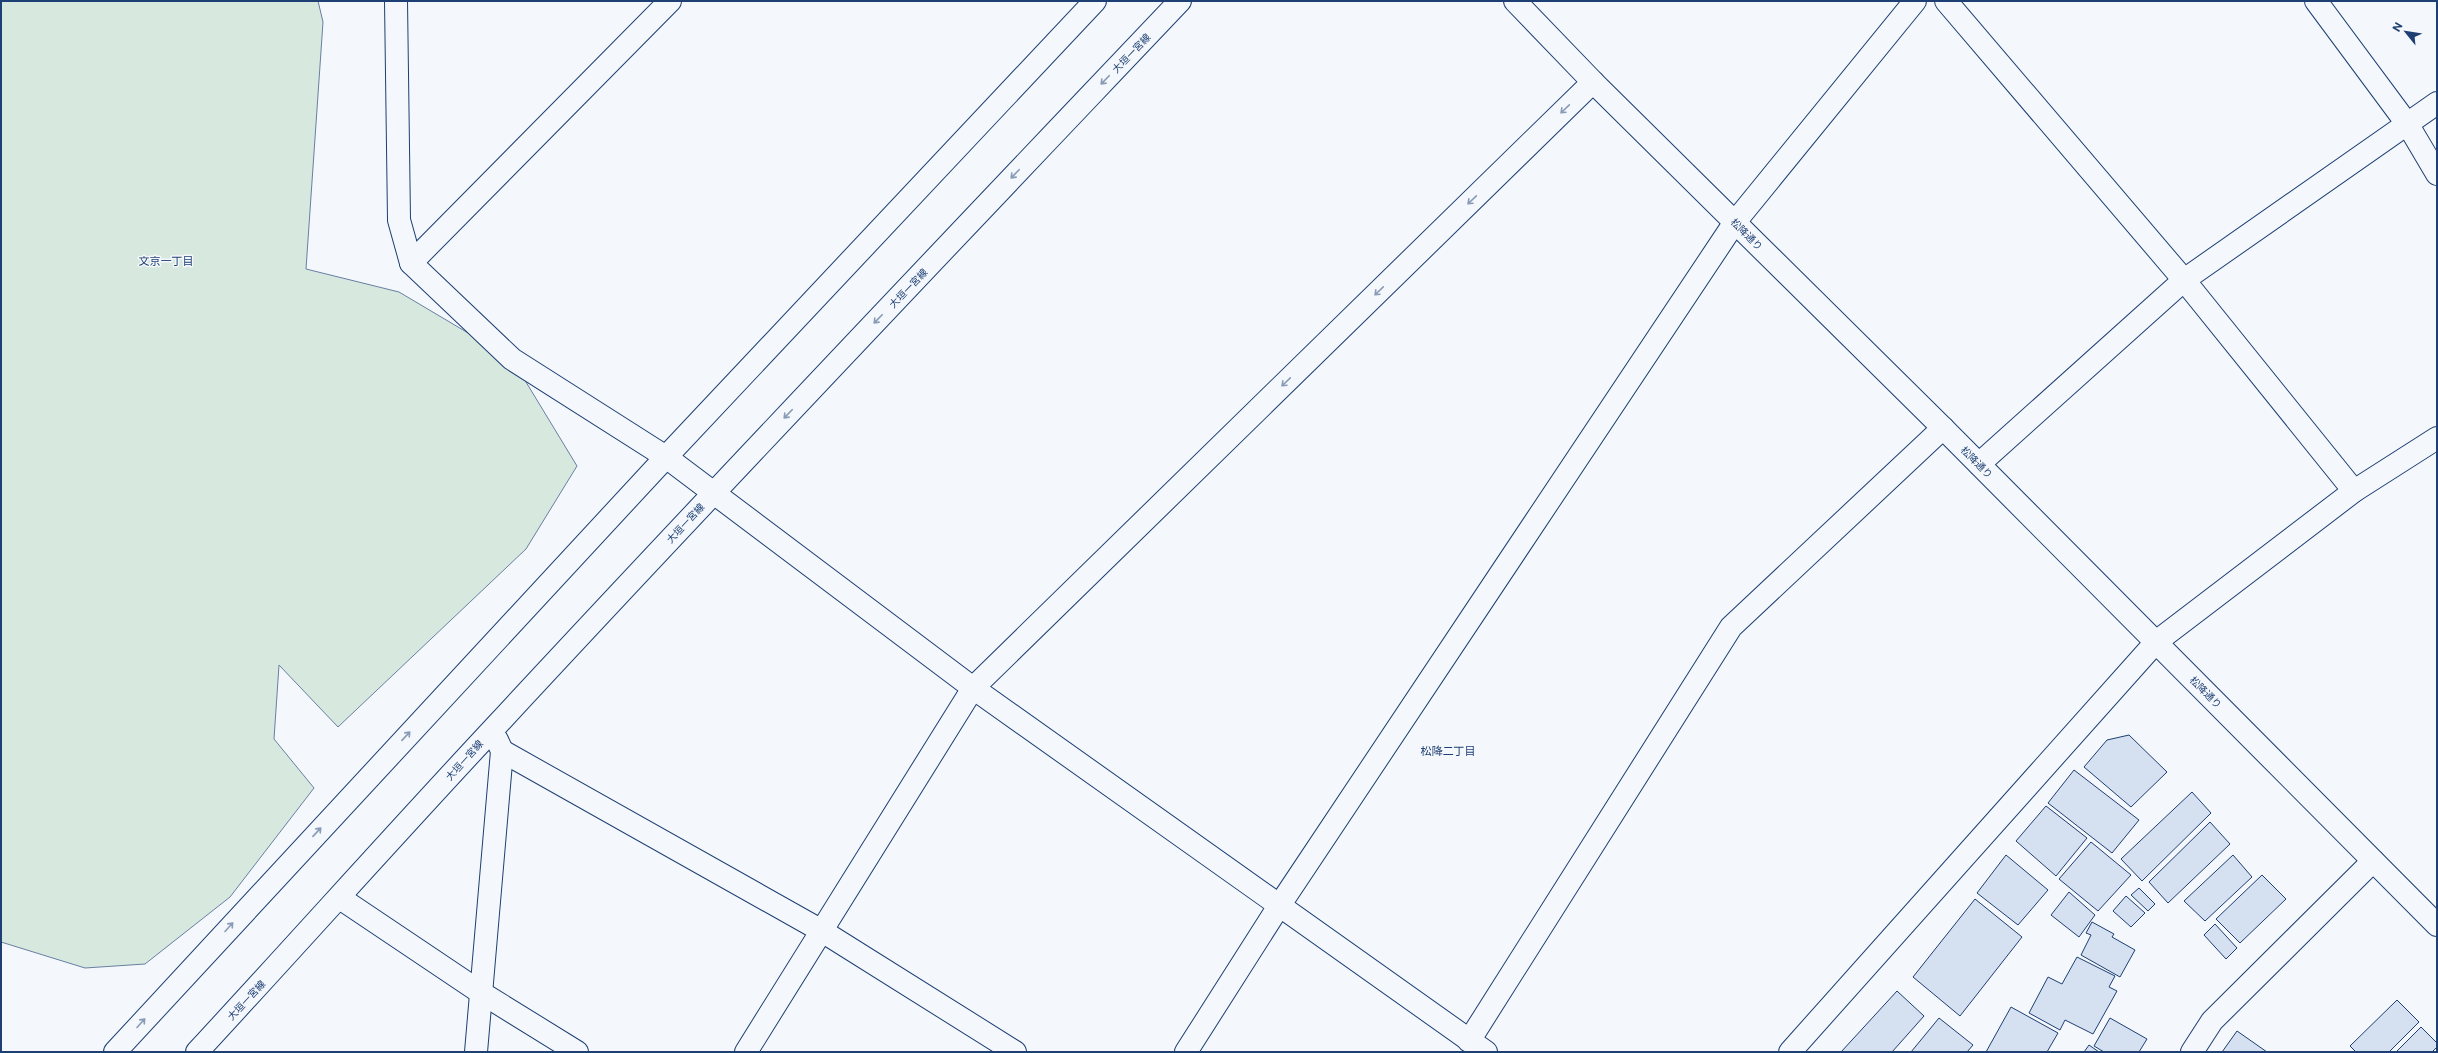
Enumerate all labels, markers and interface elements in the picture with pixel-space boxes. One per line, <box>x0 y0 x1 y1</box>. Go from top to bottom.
north arrow <box>2386 12 2426 52</box>
text: N <box>2390 20 2405 34</box>
street label: 大垣一宮線 <box>1109 31 1153 75</box>
one-way arrow <box>1100 75 1110 85</box>
one-way arrow <box>1560 104 1570 114</box>
one-way arrow <box>1011 169 1020 179</box>
one-way arrow <box>1467 195 1477 205</box>
street label: 松降通り <box>1729 216 1765 252</box>
district label: 文京一丁目 <box>139 255 194 267</box>
street label: 大垣一宮線 <box>886 266 930 310</box>
one-way arrow <box>1374 286 1384 296</box>
one-way arrow <box>873 314 883 324</box>
one-way arrow <box>1281 377 1291 387</box>
one-way arrow <box>784 408 793 418</box>
street label: 松降通り <box>1959 444 1995 480</box>
street label: 大垣一宮線 <box>664 501 706 545</box>
street label: 松降通り <box>2188 674 2224 710</box>
one-way arrow <box>401 732 410 742</box>
street label: 大垣一宮線 <box>443 737 485 783</box>
district label: 松降二丁目 <box>1421 745 1476 757</box>
one-way arrow <box>313 827 322 837</box>
one-way arrow <box>225 922 234 933</box>
street label: 大垣一宮線 <box>225 978 267 1022</box>
one-way arrow <box>137 1018 146 1028</box>

